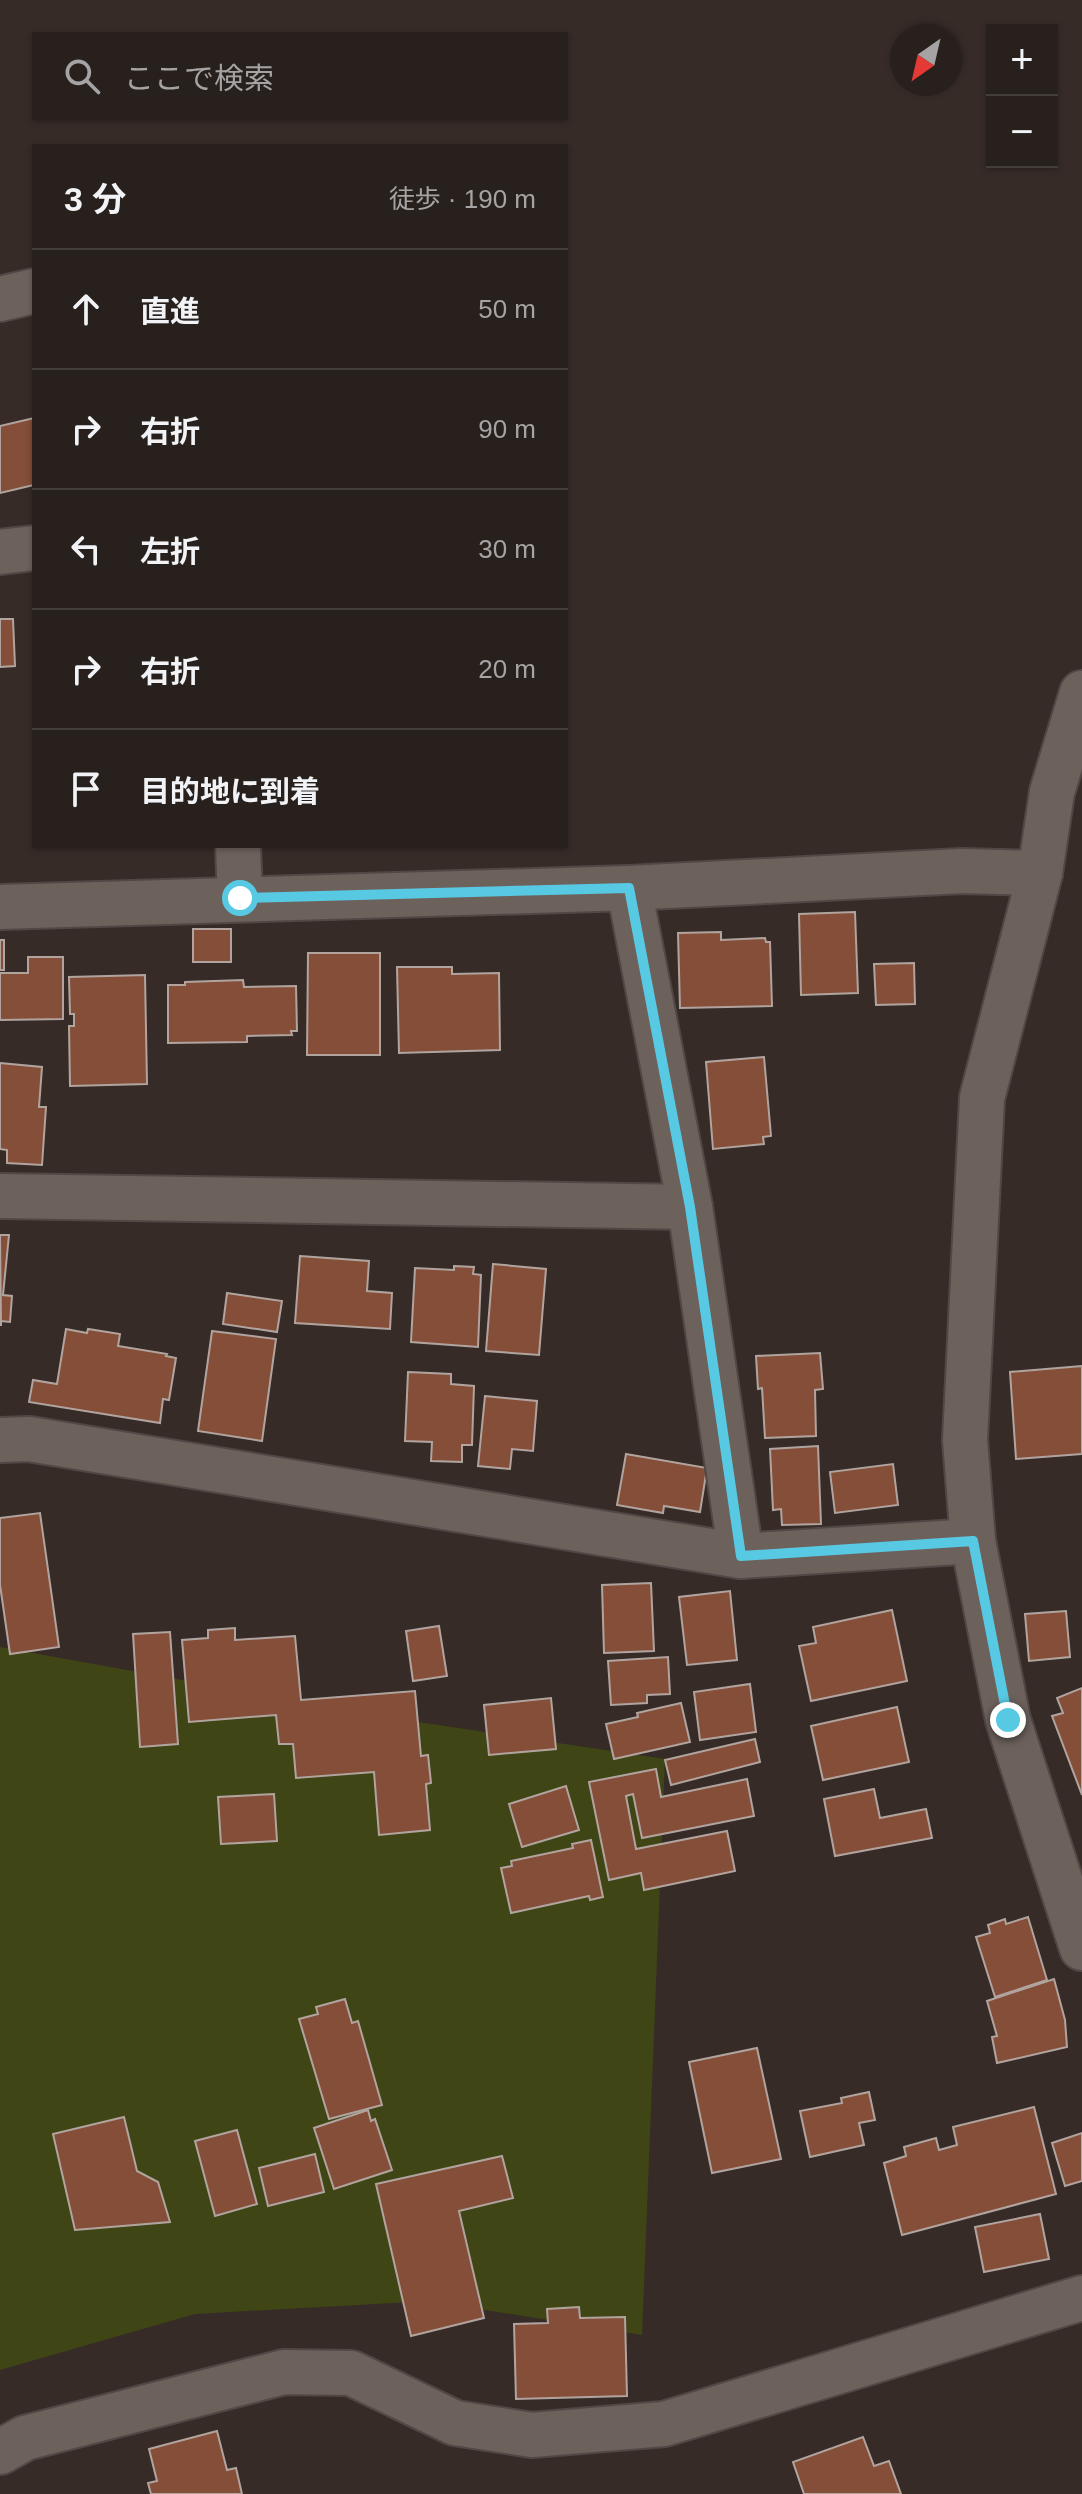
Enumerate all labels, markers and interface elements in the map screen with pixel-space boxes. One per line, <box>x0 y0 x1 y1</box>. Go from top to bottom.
north arrow <box>890 24 962 96</box>
map controls <box>986 24 1058 168</box>
button: + <box>986 24 1058 96</box>
search box <box>32 32 568 120</box>
icon: search <box>60 54 104 98</box>
text: ここで検索 <box>124 62 274 95</box>
button: − <box>986 96 1058 168</box>
text: 3 分 <box>64 180 126 218</box>
text: 徒歩 · 190 m <box>389 184 536 214</box>
icon: ahead <box>64 287 108 331</box>
text: 50 m <box>478 294 536 324</box>
text: 直進 <box>140 295 200 328</box>
icon: right <box>64 407 108 451</box>
text: 90 m <box>478 414 536 444</box>
text: 右折 <box>140 415 200 448</box>
icon: left <box>64 527 108 571</box>
text: 30 m <box>478 534 536 564</box>
text: 左折 <box>140 535 200 568</box>
icon: right <box>64 647 108 691</box>
text: 20 m <box>478 654 536 684</box>
text: 右折 <box>140 655 200 688</box>
icon: arrive <box>64 767 108 811</box>
text: 目的地に到着 <box>140 775 320 808</box>
route start <box>222 880 258 916</box>
route end <box>990 1702 1026 1738</box>

